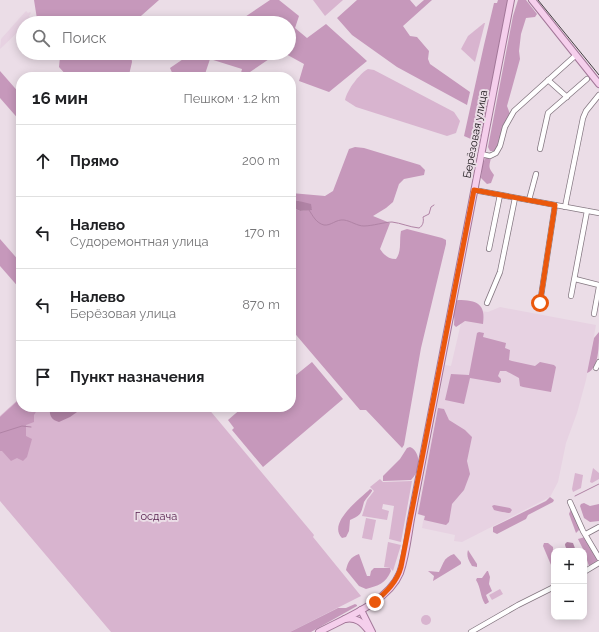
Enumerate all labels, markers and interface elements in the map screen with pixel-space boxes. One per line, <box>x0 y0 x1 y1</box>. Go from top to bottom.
search box <box>16 16 296 60</box>
icon: search <box>30 27 52 49</box>
text: Поиск <box>62 29 107 47</box>
text: 16 мин <box>32 88 88 108</box>
street label: Берёзовая улица <box>461 89 490 179</box>
text: Пешком · 1.2 km <box>183 91 280 106</box>
icon: ahead <box>32 150 54 172</box>
text: Прямо <box>70 152 119 170</box>
text: 200 m <box>242 153 280 168</box>
text: Налево <box>70 216 125 234</box>
icon: left <box>32 222 54 244</box>
text: 170 m <box>244 225 280 240</box>
text: Судоремонтная улица <box>70 234 209 249</box>
text: Налево <box>70 288 125 306</box>
icon: left <box>32 294 54 316</box>
route start <box>531 294 549 312</box>
text: 870 m <box>242 297 280 312</box>
text: Берёзовая улица <box>70 306 176 321</box>
icon: arrive <box>32 366 54 388</box>
text: Пункт назначения <box>70 368 204 386</box>
park label: Госдача <box>135 510 177 523</box>
map controls <box>551 548 587 620</box>
button: + <box>551 548 587 584</box>
button: − <box>551 584 587 620</box>
route end <box>366 593 384 611</box>

